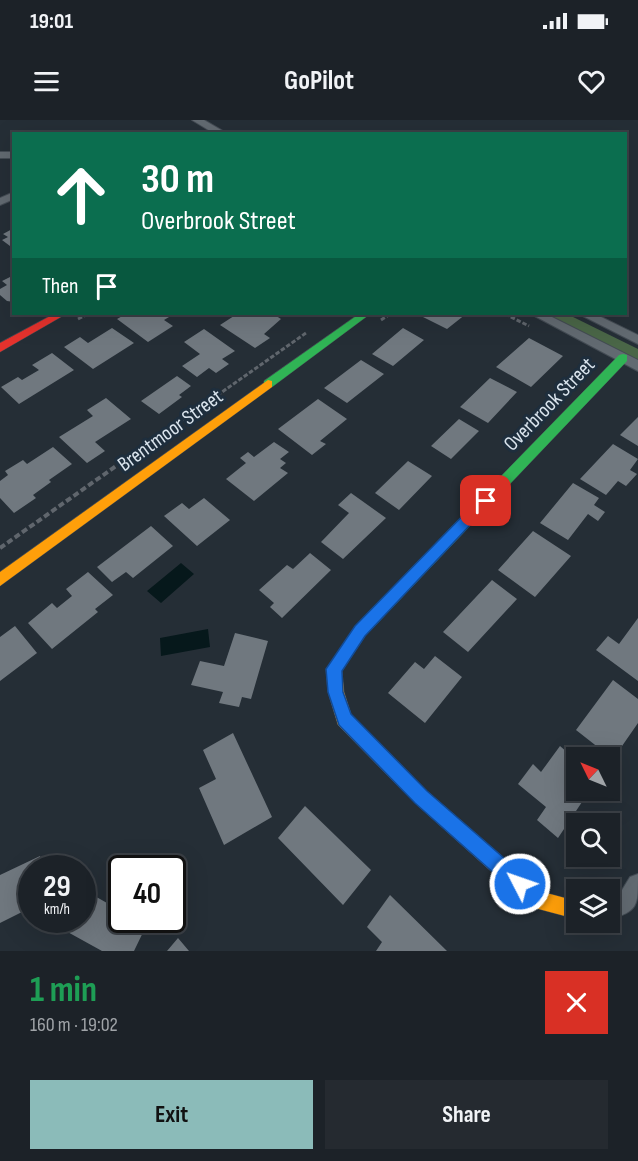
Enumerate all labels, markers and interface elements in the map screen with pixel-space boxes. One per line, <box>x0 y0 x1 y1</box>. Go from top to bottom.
text: 19:01 <box>30 8 73 35</box>
icon: menu <box>30 65 63 98</box>
text: GoPilot <box>284 65 354 97</box>
icon: heart <box>575 65 608 98</box>
text: 30 m <box>141 154 214 205</box>
icon: ahead <box>42 156 120 234</box>
text: Overbrook Street <box>141 205 296 237</box>
icon: arrive <box>90 270 123 303</box>
text: Then <box>42 273 78 300</box>
street label: Overbrook Street <box>499 352 600 456</box>
street label: Brentmoor Street <box>113 384 228 477</box>
pin <box>460 475 511 526</box>
icon: arrive <box>469 484 502 517</box>
north arrow <box>566 747 620 801</box>
map controls <box>566 747 620 933</box>
button: search <box>566 813 620 867</box>
position arrow <box>488 852 552 916</box>
speed limit sign: 40 <box>108 855 186 933</box>
text: 29 <box>43 869 71 905</box>
button: layers <box>566 879 620 933</box>
text: km/h <box>44 900 70 919</box>
text: 1 min <box>30 969 97 1012</box>
button: close <box>545 971 608 1034</box>
text: 160 m · 19:02 <box>30 1013 118 1037</box>
button: Exit <box>30 1080 313 1149</box>
button: Share <box>325 1080 608 1149</box>

